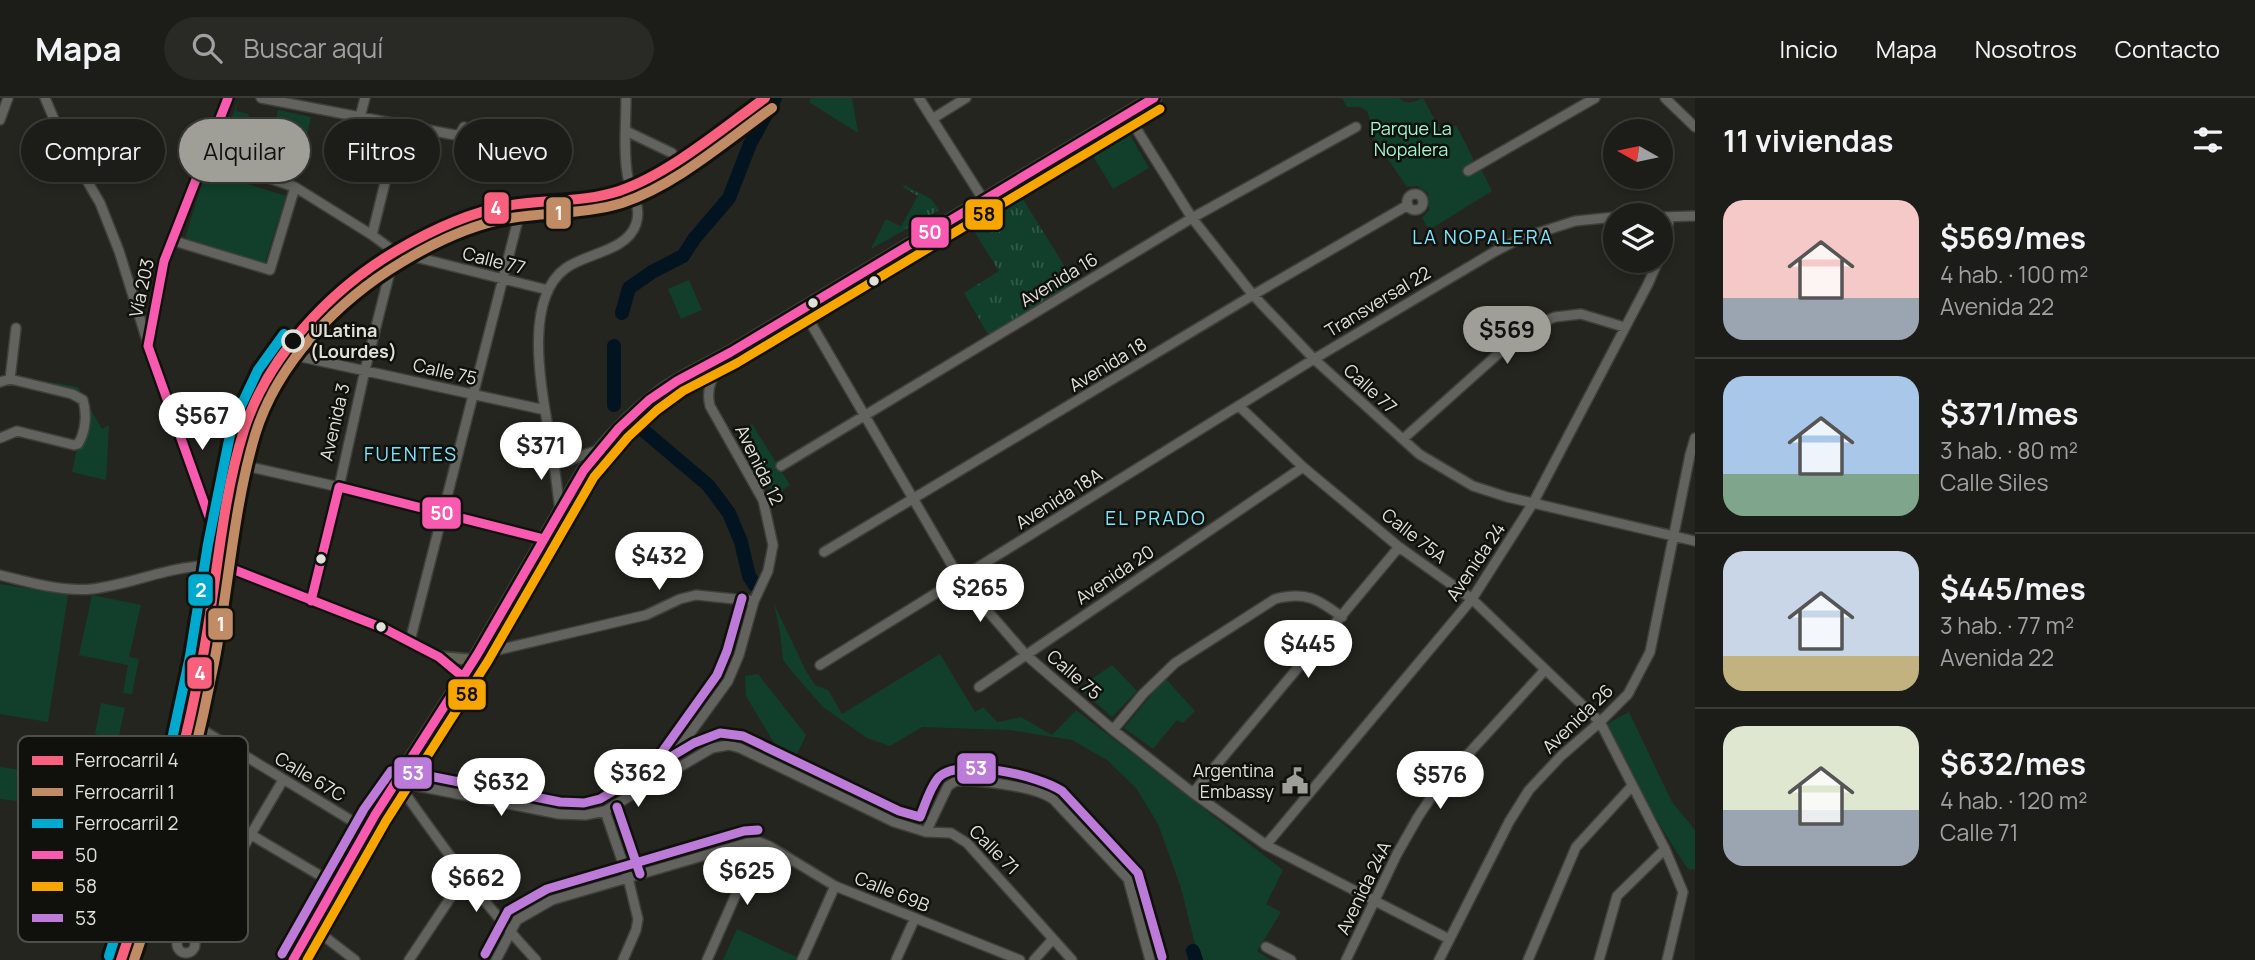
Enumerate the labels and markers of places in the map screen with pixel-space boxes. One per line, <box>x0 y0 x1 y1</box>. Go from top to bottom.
unlabelled marker <box>867 274 881 288</box>
unlabelled marker <box>806 296 820 310</box>
pin: $569 <box>1466 306 1548 366</box>
place label: ULatina (Lourdes) <box>310 318 397 363</box>
marker: ULatina (Lourdes) <box>282 330 304 352</box>
pin: $567 <box>161 392 243 452</box>
pin: $371 <box>500 422 582 482</box>
pin: $432 <box>618 532 700 592</box>
unlabelled marker <box>314 552 328 566</box>
pin: $265 <box>939 564 1021 624</box>
unlabelled marker <box>374 620 388 634</box>
pin: $445 <box>1267 620 1349 680</box>
pin: $362 <box>597 750 679 809</box>
pin: $576 <box>1399 752 1481 811</box>
pin: $632 <box>460 758 542 818</box>
place label: Argentina Embassy <box>1193 758 1275 803</box>
public building icon: Argentina Embassy <box>1280 766 1310 796</box>
pin: $625 <box>706 848 788 907</box>
pin: $662 <box>435 854 517 914</box>

